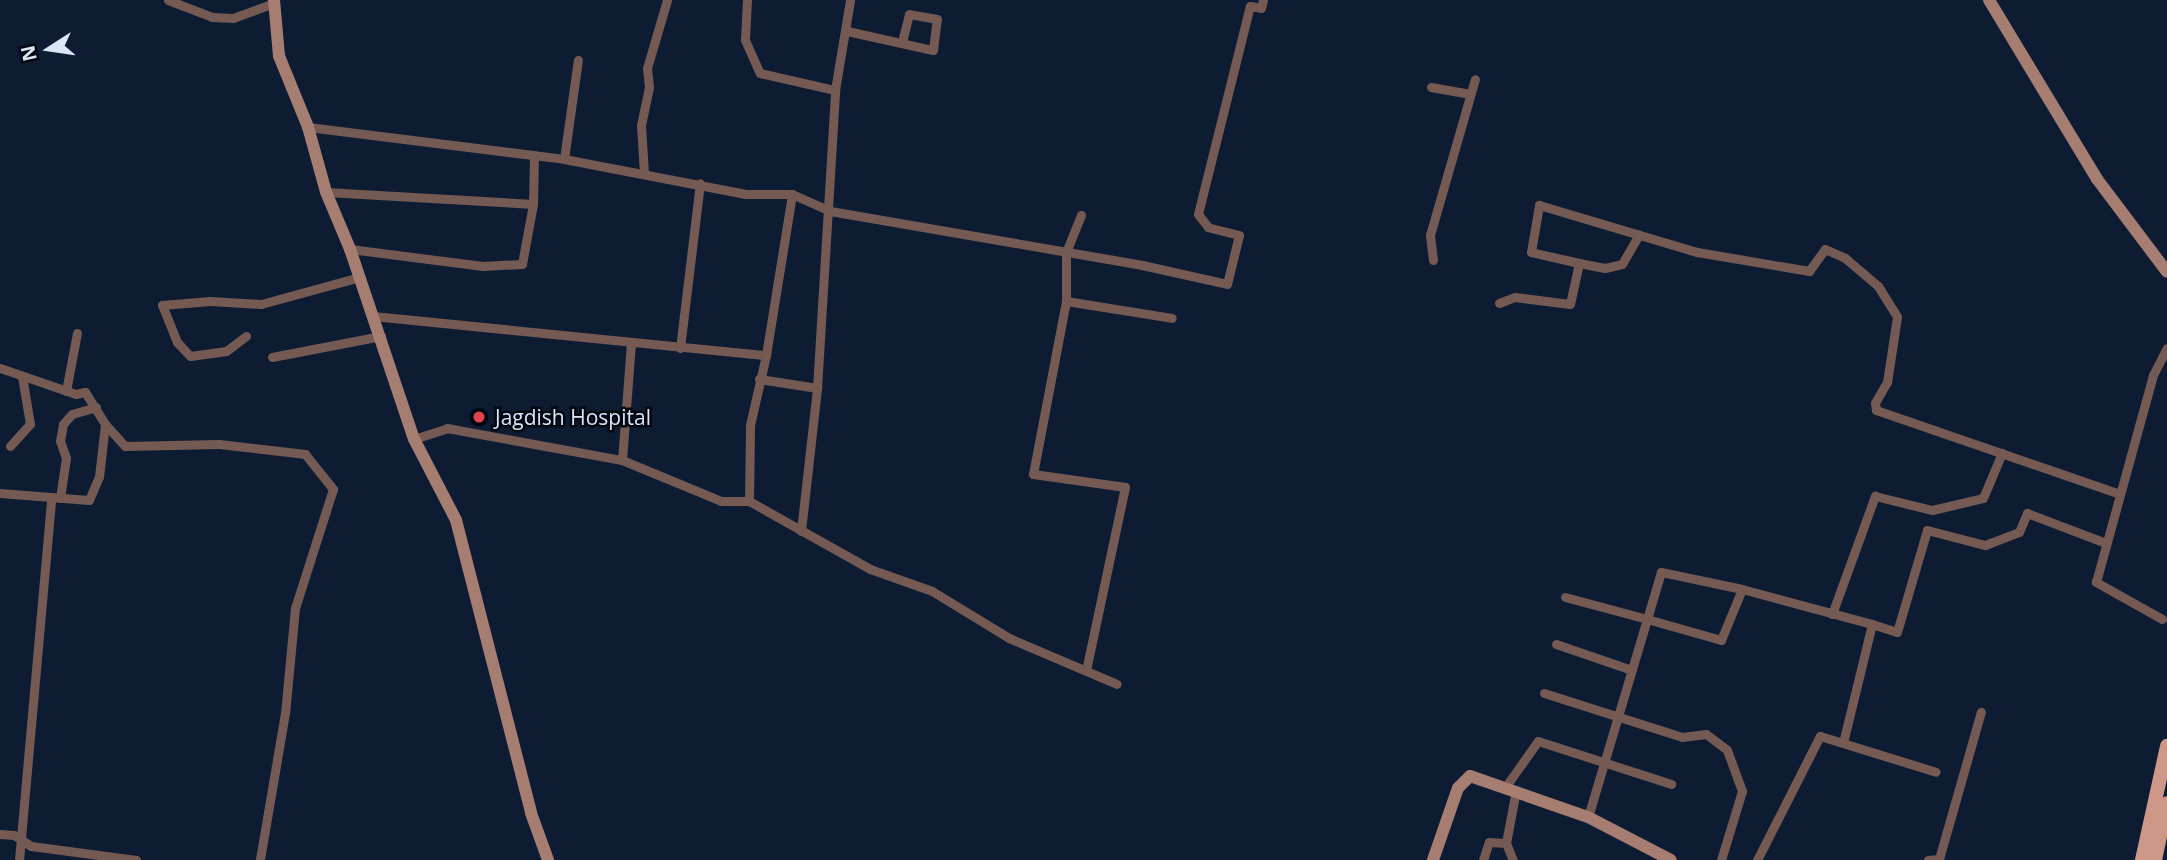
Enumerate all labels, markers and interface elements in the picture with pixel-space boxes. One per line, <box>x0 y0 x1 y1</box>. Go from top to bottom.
north arrow <box>14 14 84 84</box>
text: N <box>14 43 43 64</box>
place label: Jagdish Hospital <box>495 404 651 430</box>
marker: Jagdish Hospital <box>469 407 489 427</box>

